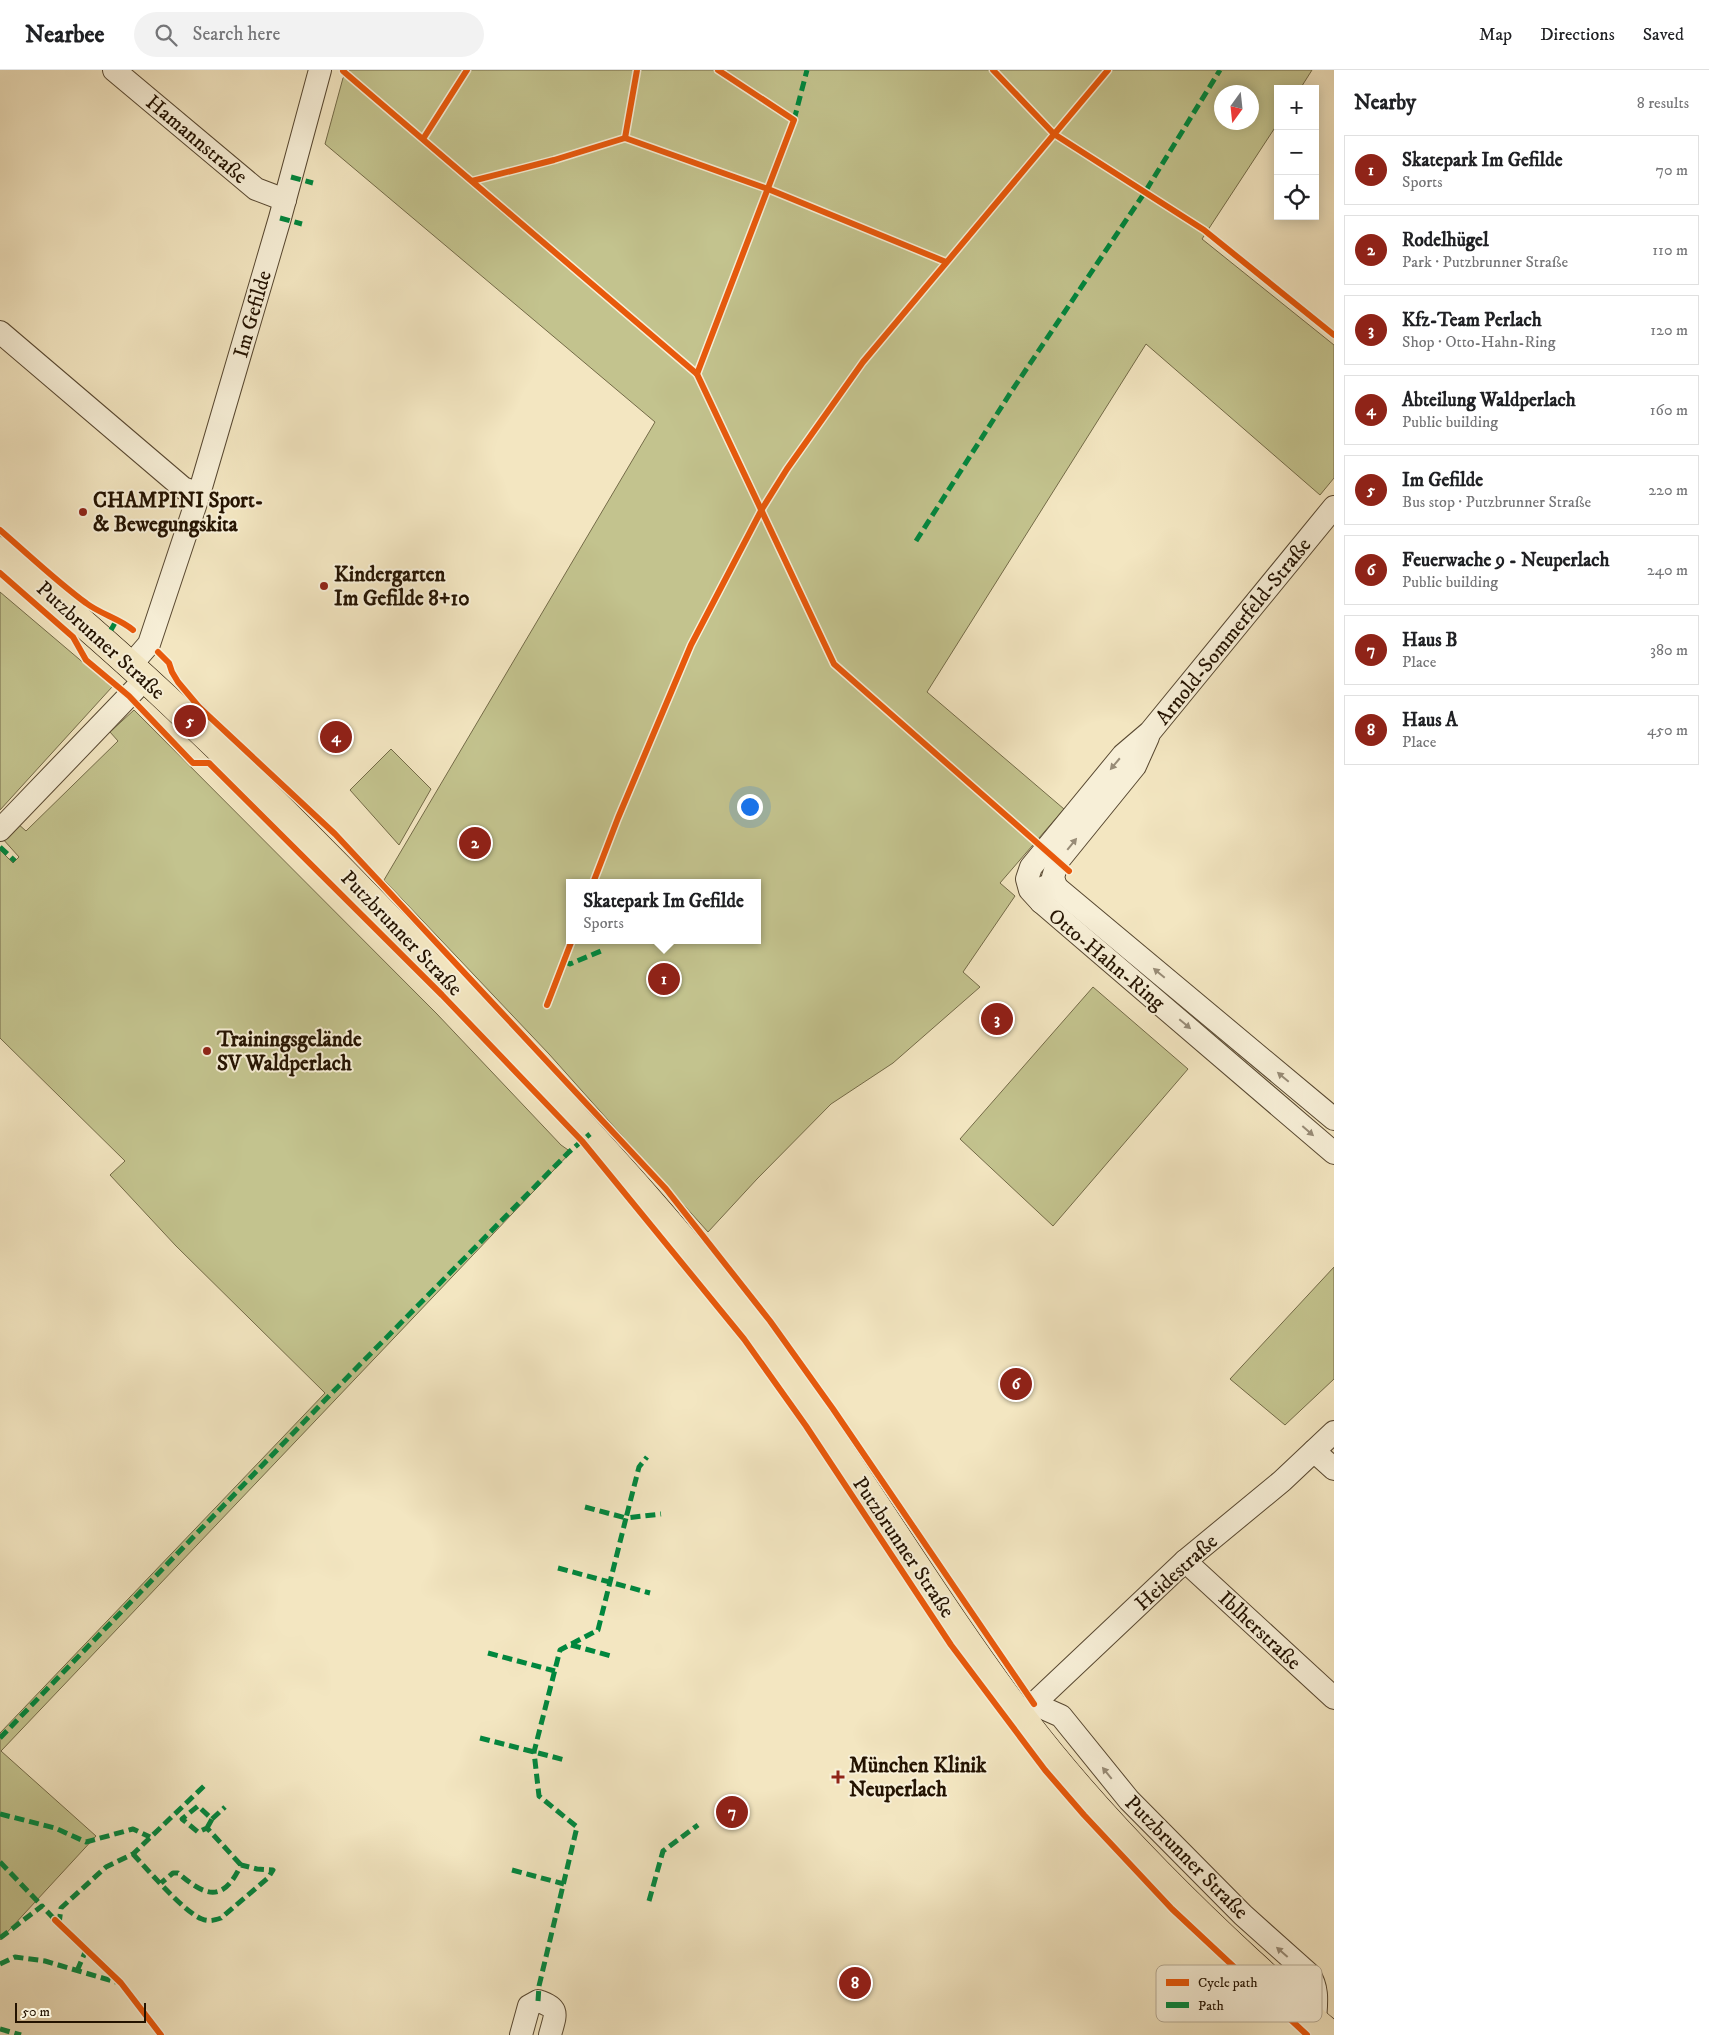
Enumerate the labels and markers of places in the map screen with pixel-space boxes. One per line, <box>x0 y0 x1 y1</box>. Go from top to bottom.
place label: CHAMPINI Sport- & Bewegungskita <box>93 488 263 538</box>
marker: CHAMPINI Sport- & Bewegungskita <box>77 506 89 518</box>
place label: Kindergarten Im Gefilde 8+10 <box>334 562 470 612</box>
marker: Kindergarten Im Gefilde 8+10 <box>318 580 330 592</box>
pin: 5 <box>174 702 206 740</box>
pin: 4 <box>320 718 352 756</box>
pin: 2 <box>459 824 491 862</box>
pin: 1 <box>648 960 680 998</box>
pin: 3 <box>981 1000 1013 1038</box>
place label: Trainingsgelände SV Waldperlach <box>216 1027 362 1077</box>
marker: Trainingsgelände SV Waldperlach <box>201 1045 213 1057</box>
pin: 6 <box>1000 1365 1032 1403</box>
place label: München Klinik Neuperlach <box>849 1753 987 1803</box>
marker: München Klinik Neuperlach <box>831 1770 845 1784</box>
pin: 7 <box>716 1793 748 1831</box>
pin: 8 <box>839 1964 871 2002</box>

